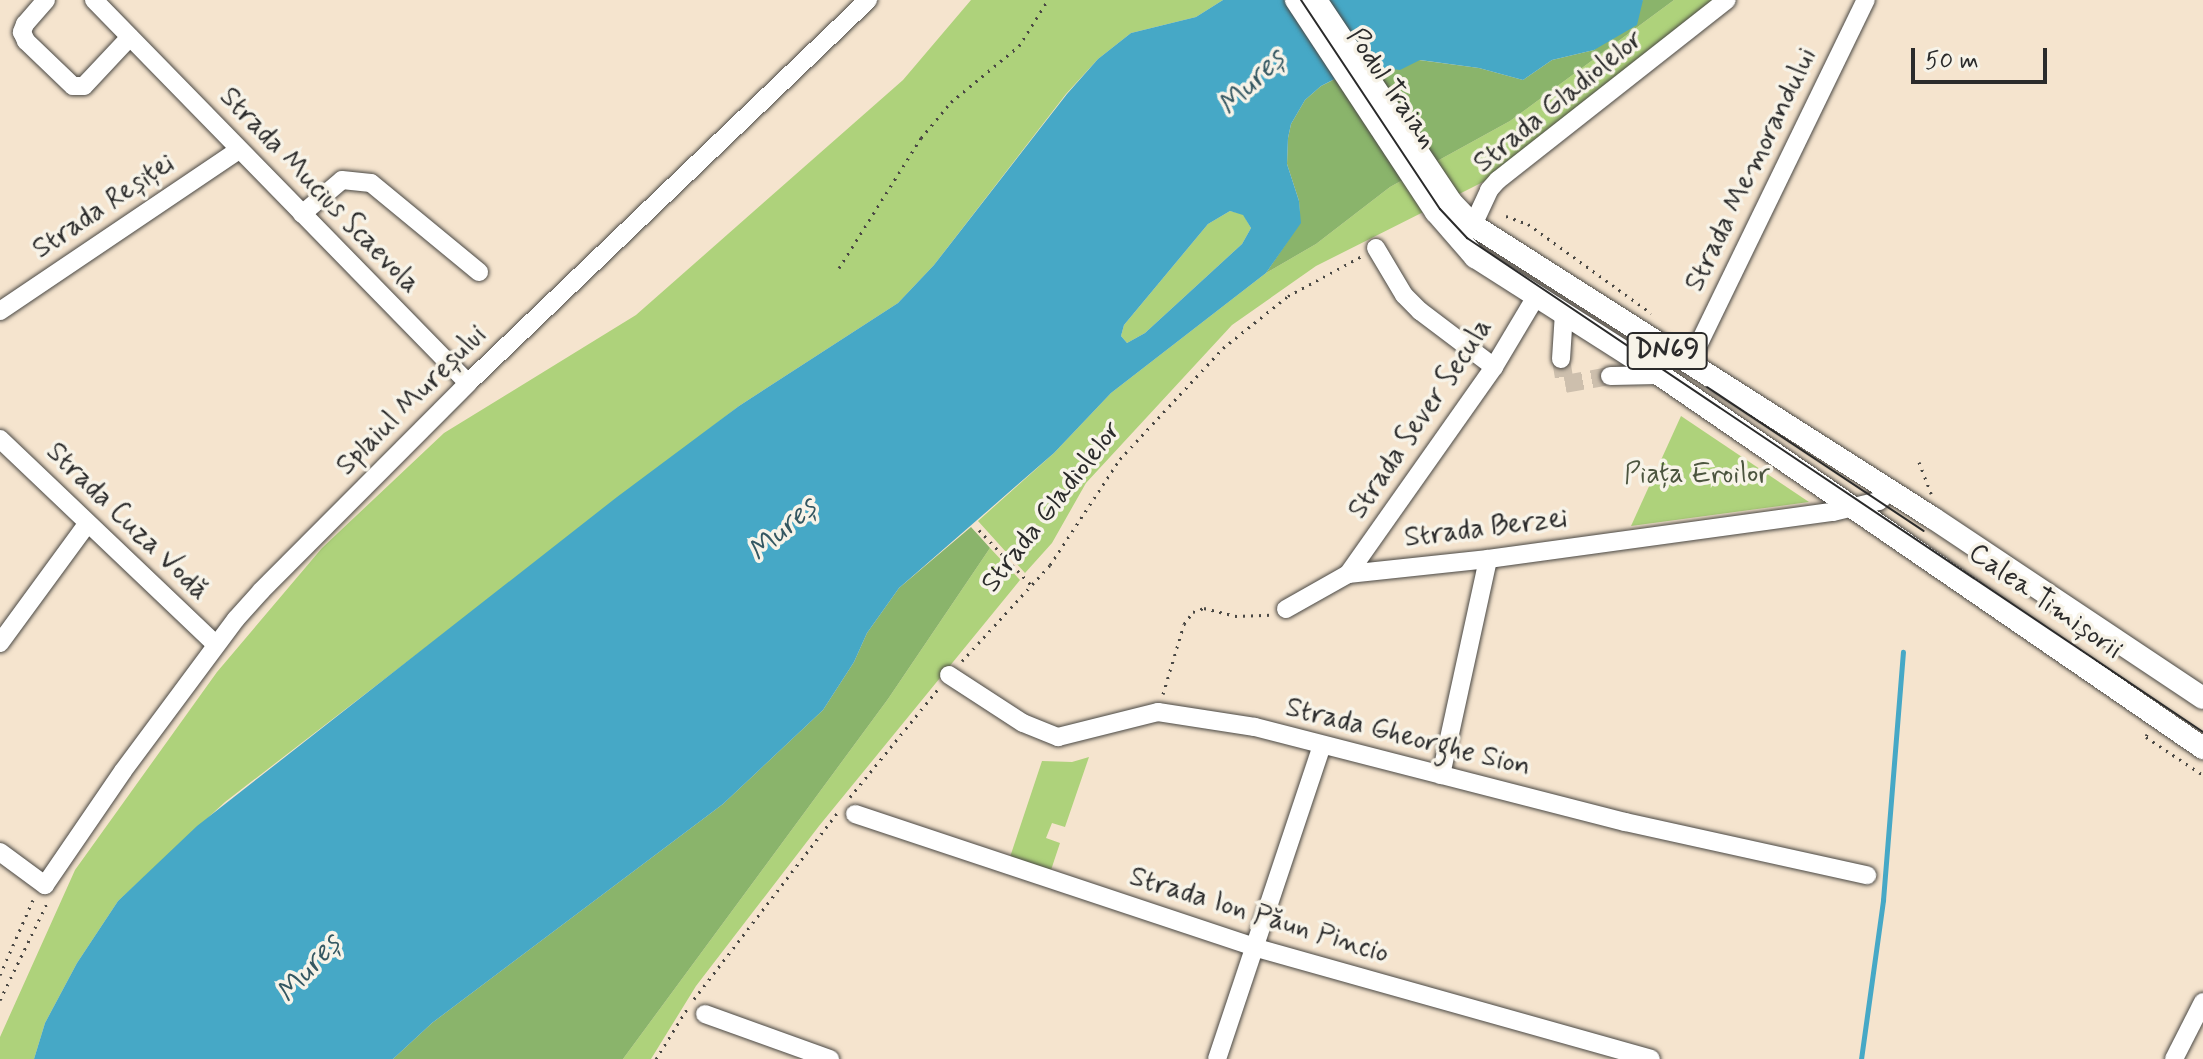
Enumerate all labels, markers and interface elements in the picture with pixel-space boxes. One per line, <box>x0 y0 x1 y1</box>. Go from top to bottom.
street label: Podul Traian <box>1338 22 1444 156</box>
street label: Strada Gladiolelor <box>1466 22 1652 182</box>
scale bar <box>1915 32 2051 82</box>
water label: Mureș <box>1211 42 1293 124</box>
text: 50 m <box>1925 46 1979 77</box>
street label: Strada Memorandului <box>1681 47 1823 293</box>
street label: Strada Mucius Scaevola <box>210 79 428 303</box>
street label: Strada Reșiței <box>26 147 182 267</box>
street label: Strada Sever Secula <box>1341 311 1501 527</box>
street label: Splaiul Mureșului <box>331 320 493 482</box>
road number: DN69 <box>1625 329 1709 373</box>
street label: Strada Gladiolelor <box>974 413 1130 601</box>
street label: Strada Cuza Vodă <box>38 436 216 608</box>
park label: Piața Eroilor <box>1626 458 1768 492</box>
water label: Mureș <box>741 490 825 570</box>
street label: Strada Berzei <box>1402 502 1570 556</box>
street label: Calea Timișorii <box>1962 537 2128 667</box>
street label: Strada Gheorghe Sion <box>1280 691 1536 785</box>
street label: Strada Ion Păun Pincio <box>1126 861 1392 971</box>
water label: Mureș <box>269 927 349 1011</box>

